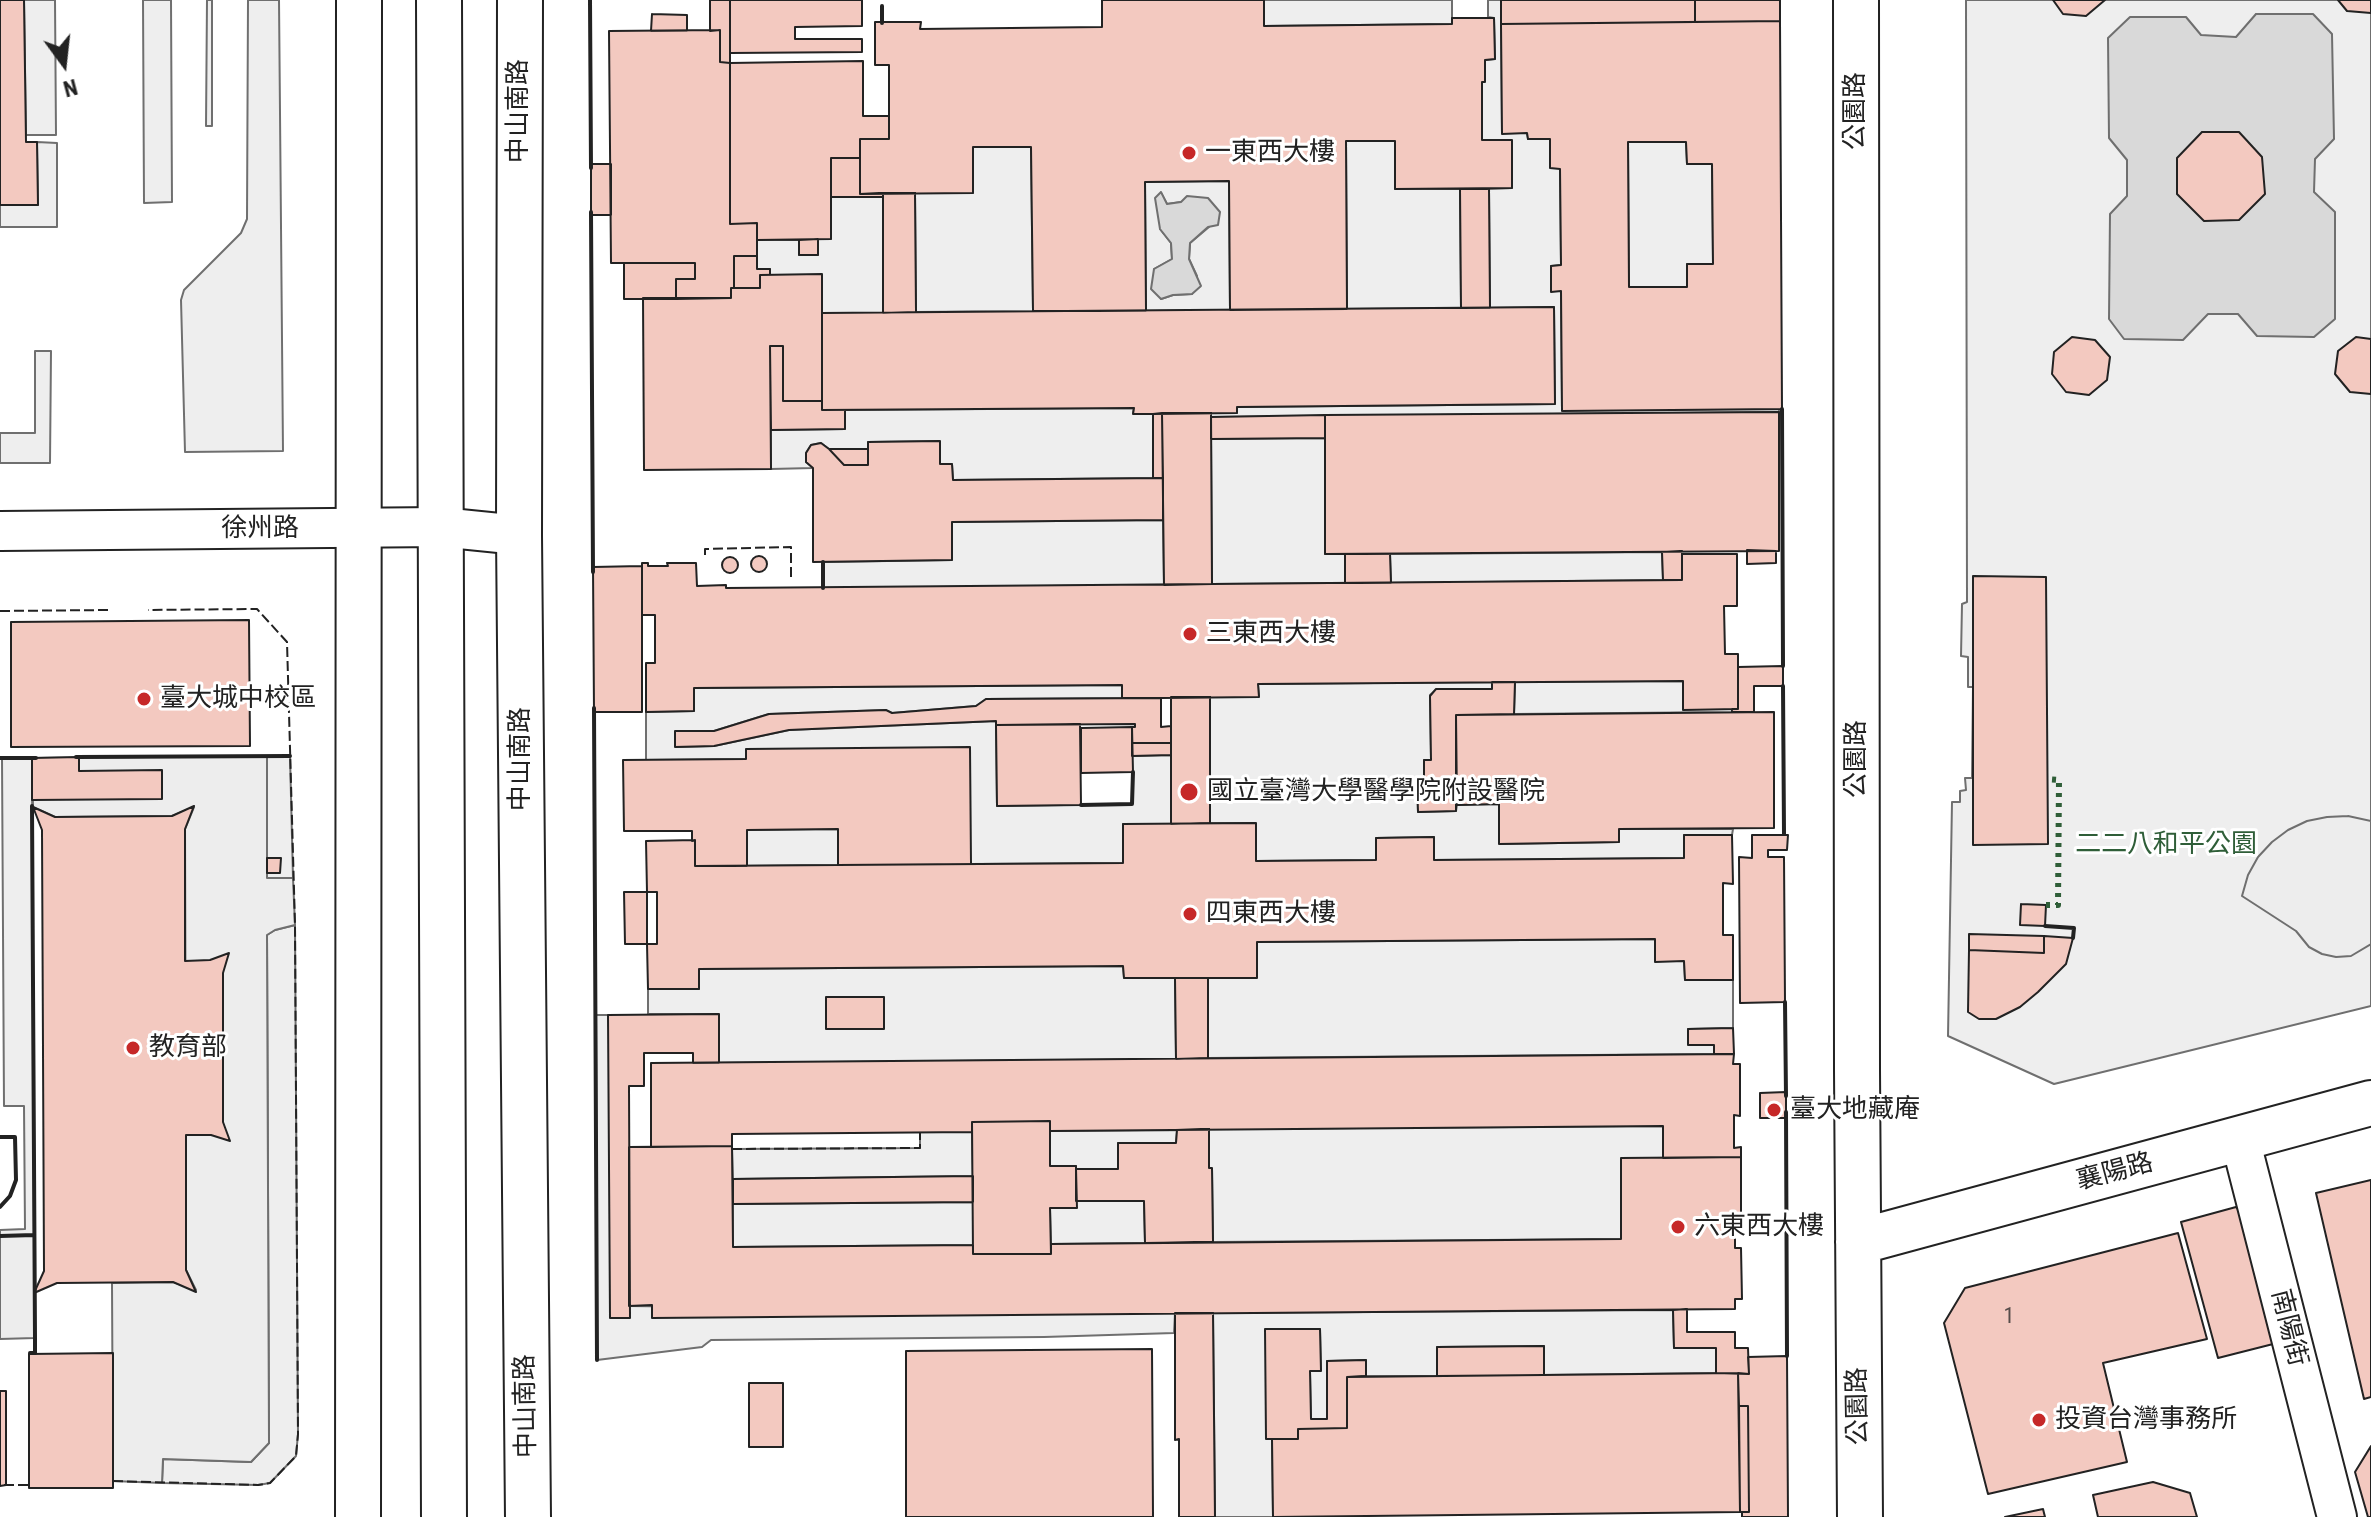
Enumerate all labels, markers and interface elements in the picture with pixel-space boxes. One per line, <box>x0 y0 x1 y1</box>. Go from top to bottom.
north arrow <box>24 24 104 104</box>
street label: 中山南路 <box>503 59 535 163</box>
street label: 公園路 <box>1840 72 1872 150</box>
text: N <box>61 74 80 101</box>
place label: 一東西大樓 <box>1205 137 1335 169</box>
marker: 一東西大樓 <box>1180 144 1198 162</box>
street label: 徐州路 <box>221 513 299 545</box>
place label: 三東西大樓 <box>1206 618 1336 650</box>
marker: 三東西大樓 <box>1181 625 1199 643</box>
place label: 臺大城中校區 <box>160 683 316 715</box>
marker: 臺大城中校區 <box>135 690 153 708</box>
street label: 中山南路 <box>505 707 537 811</box>
street label: 公園路 <box>1841 720 1873 798</box>
place label: 國立臺灣大學醫學院附設醫院 <box>1207 776 1545 808</box>
marker: 國立臺灣大學醫學院附設醫院 <box>1178 781 1200 803</box>
park label: 二二八和平公園 <box>2075 829 2257 861</box>
place label: 四東西大樓 <box>1206 898 1336 930</box>
marker: 四東西大樓 <box>1181 905 1199 923</box>
place label: 教育部 <box>149 1032 227 1064</box>
marker: 教育部 <box>124 1039 142 1057</box>
place label: 臺大地藏庵 <box>1790 1094 1920 1126</box>
marker: 臺大地藏庵 <box>1765 1101 1783 1119</box>
street label: 襄陽路 <box>2073 1148 2157 1198</box>
place label: 六東西大樓 <box>1694 1211 1824 1243</box>
marker: 六東西大樓 <box>1669 1218 1687 1236</box>
street label: 南陽街 <box>2263 1286 2313 1370</box>
house number: 1 <box>2004 1304 2014 1330</box>
street label: 中山南路 <box>510 1354 544 1458</box>
street label: 公園路 <box>1843 1367 1875 1445</box>
place label: 投資台灣事務所 <box>2055 1404 2237 1436</box>
marker: 投資台灣事務所 <box>2030 1411 2048 1429</box>

